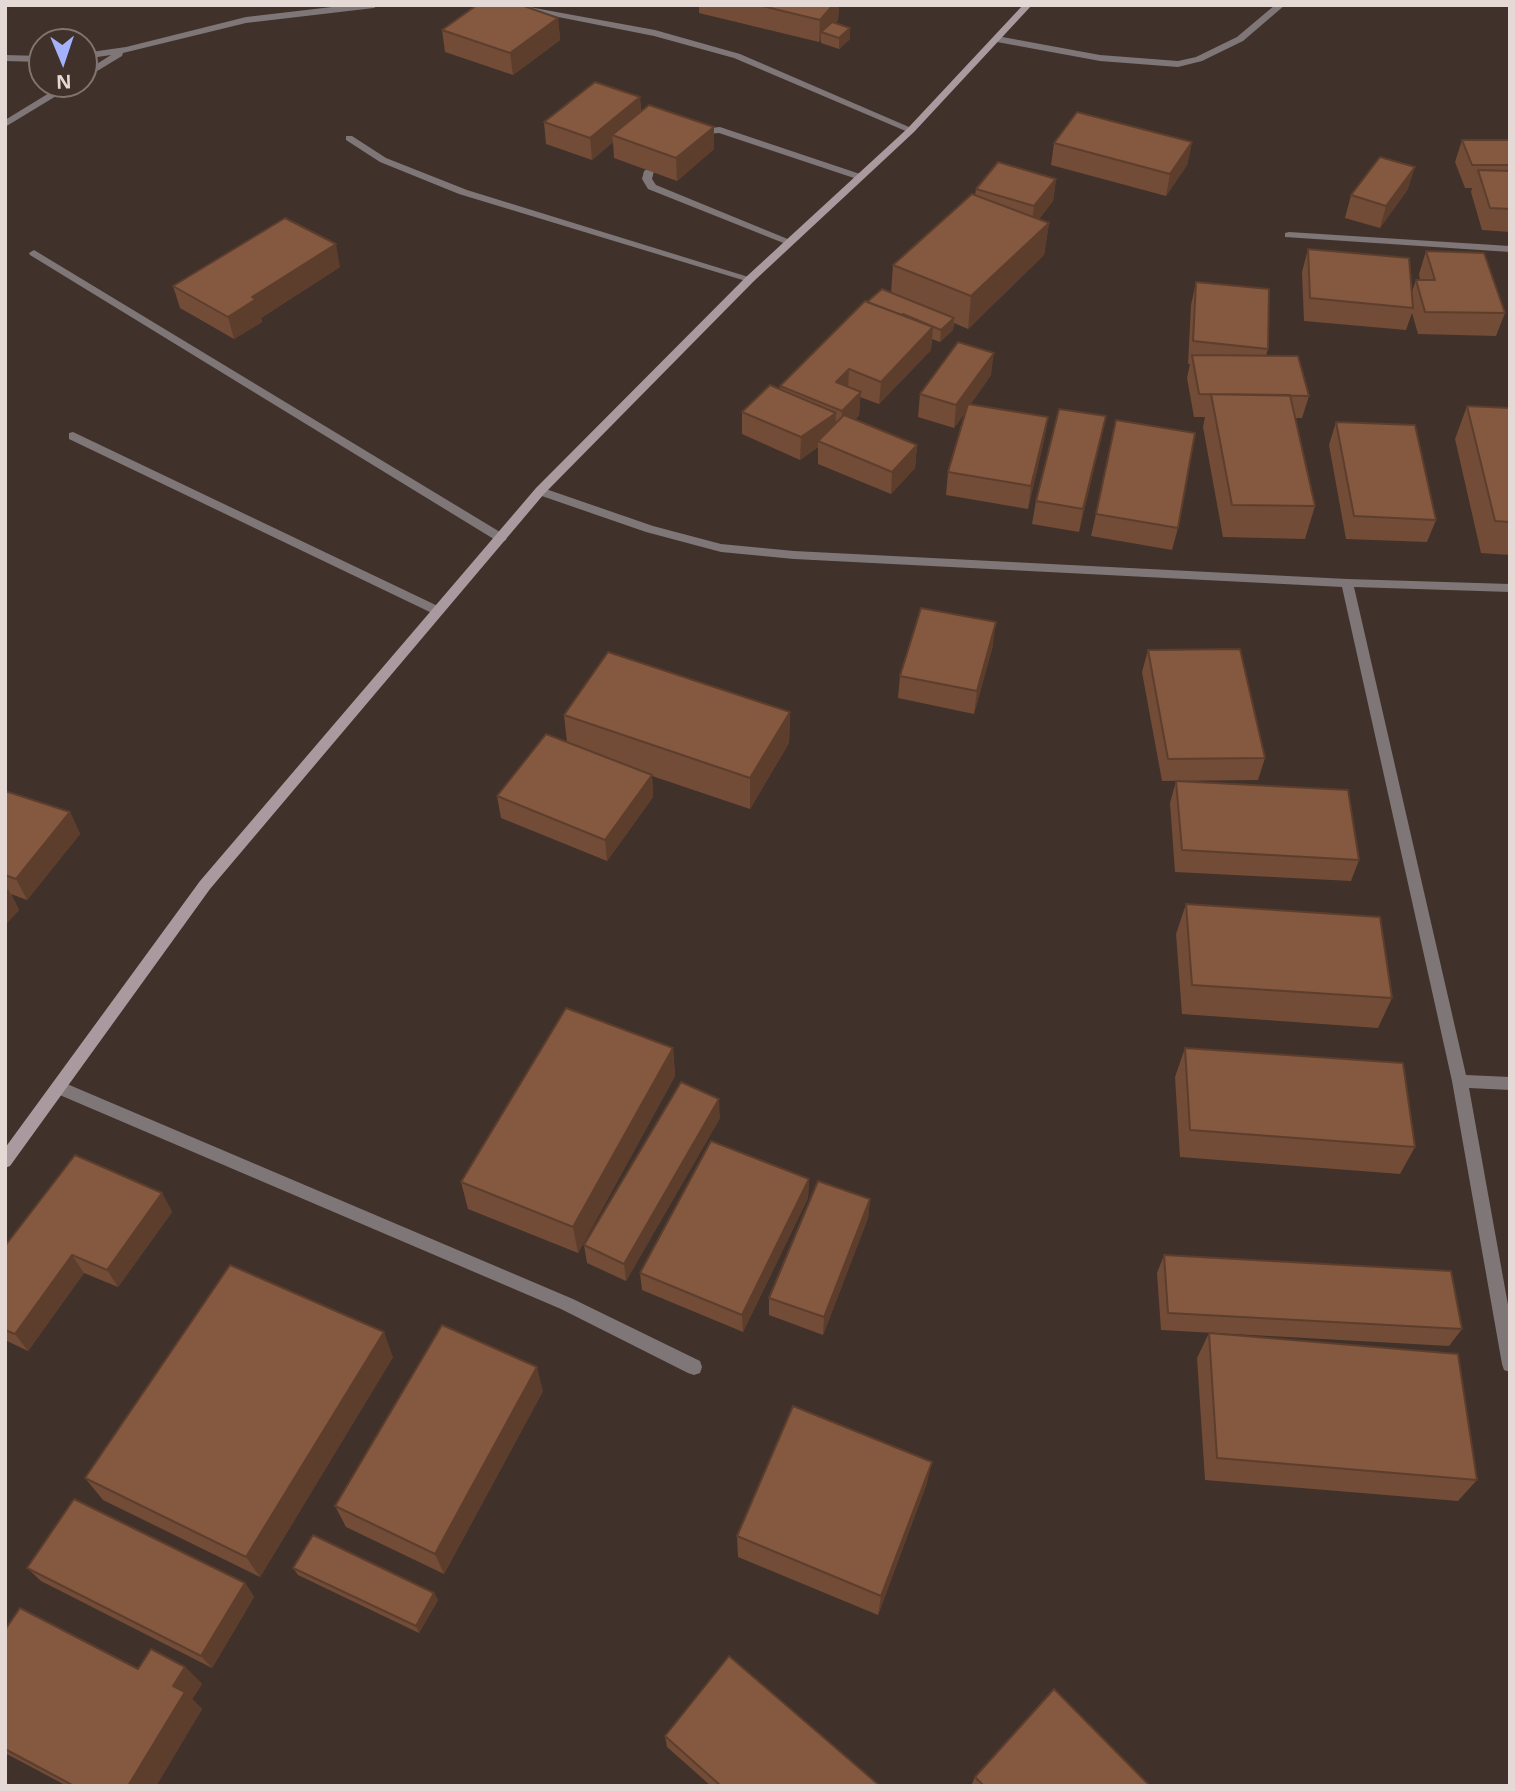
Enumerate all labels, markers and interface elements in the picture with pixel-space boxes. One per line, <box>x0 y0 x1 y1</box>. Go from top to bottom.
north arrow <box>28 28 98 98</box>
text: N <box>55 69 72 95</box>

